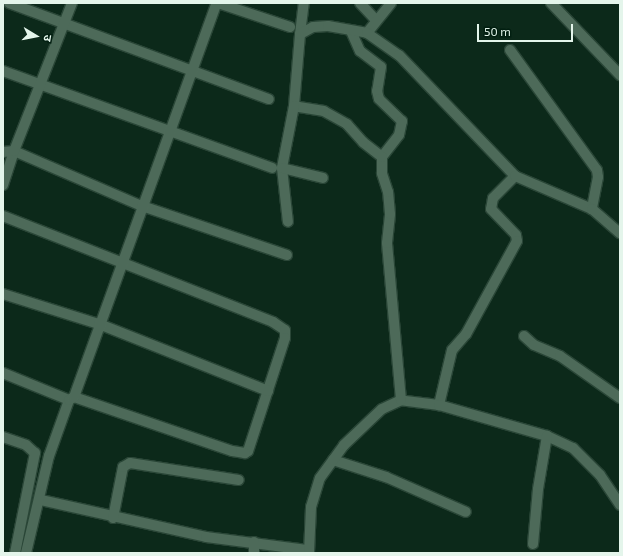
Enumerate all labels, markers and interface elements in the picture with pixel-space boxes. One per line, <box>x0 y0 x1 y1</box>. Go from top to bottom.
north arrow <box>16 16 56 56</box>
scale bar <box>479 16 575 42</box>
text: 50 m <box>484 24 511 38</box>
text: उ <box>41 34 55 42</box>

